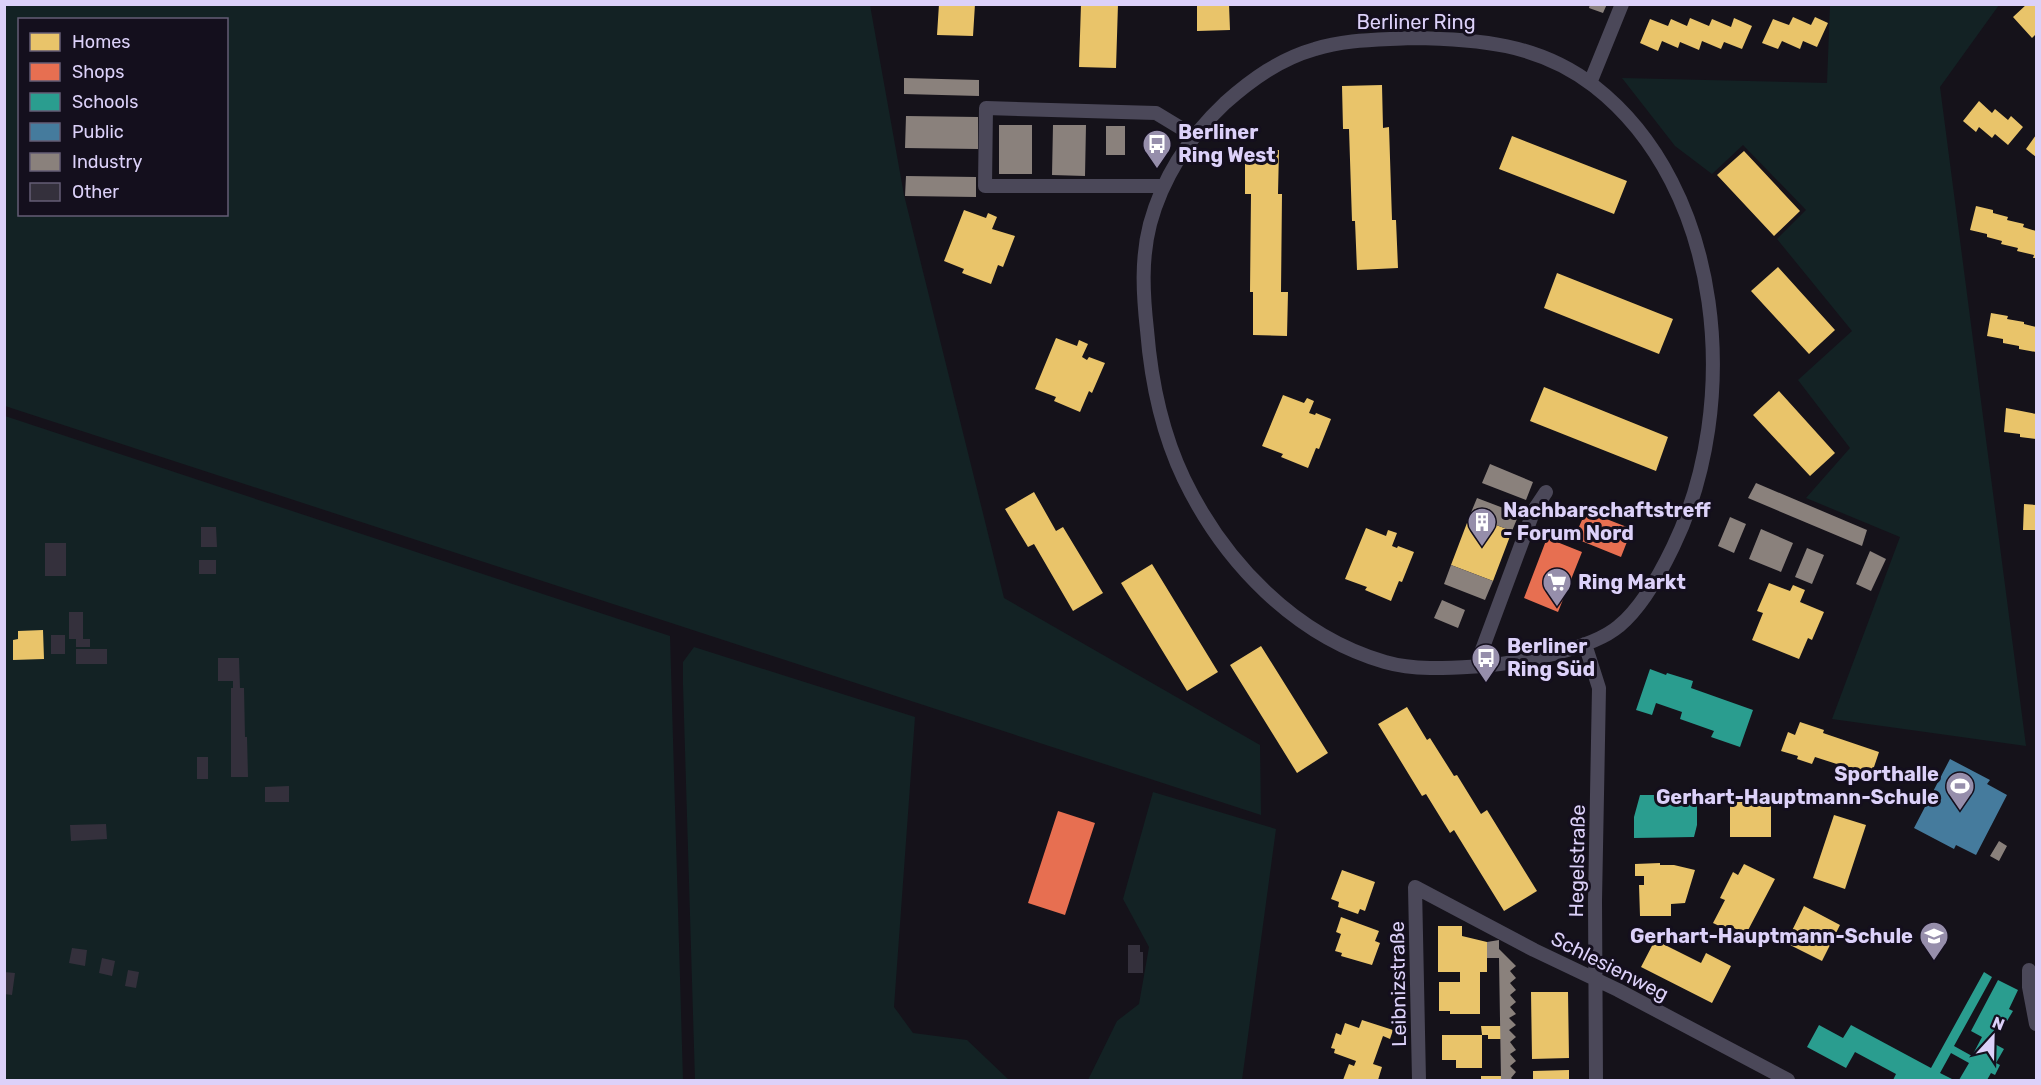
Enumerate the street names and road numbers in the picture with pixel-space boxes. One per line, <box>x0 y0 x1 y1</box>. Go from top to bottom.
street label: Berliner Ring <box>1356 10 1476 34</box>
street label: Hegelstraße <box>1564 804 1590 918</box>
street label: Leibnizstraße <box>1385 921 1411 1047</box>
street label: Schlesienweg <box>1547 926 1673 1006</box>

